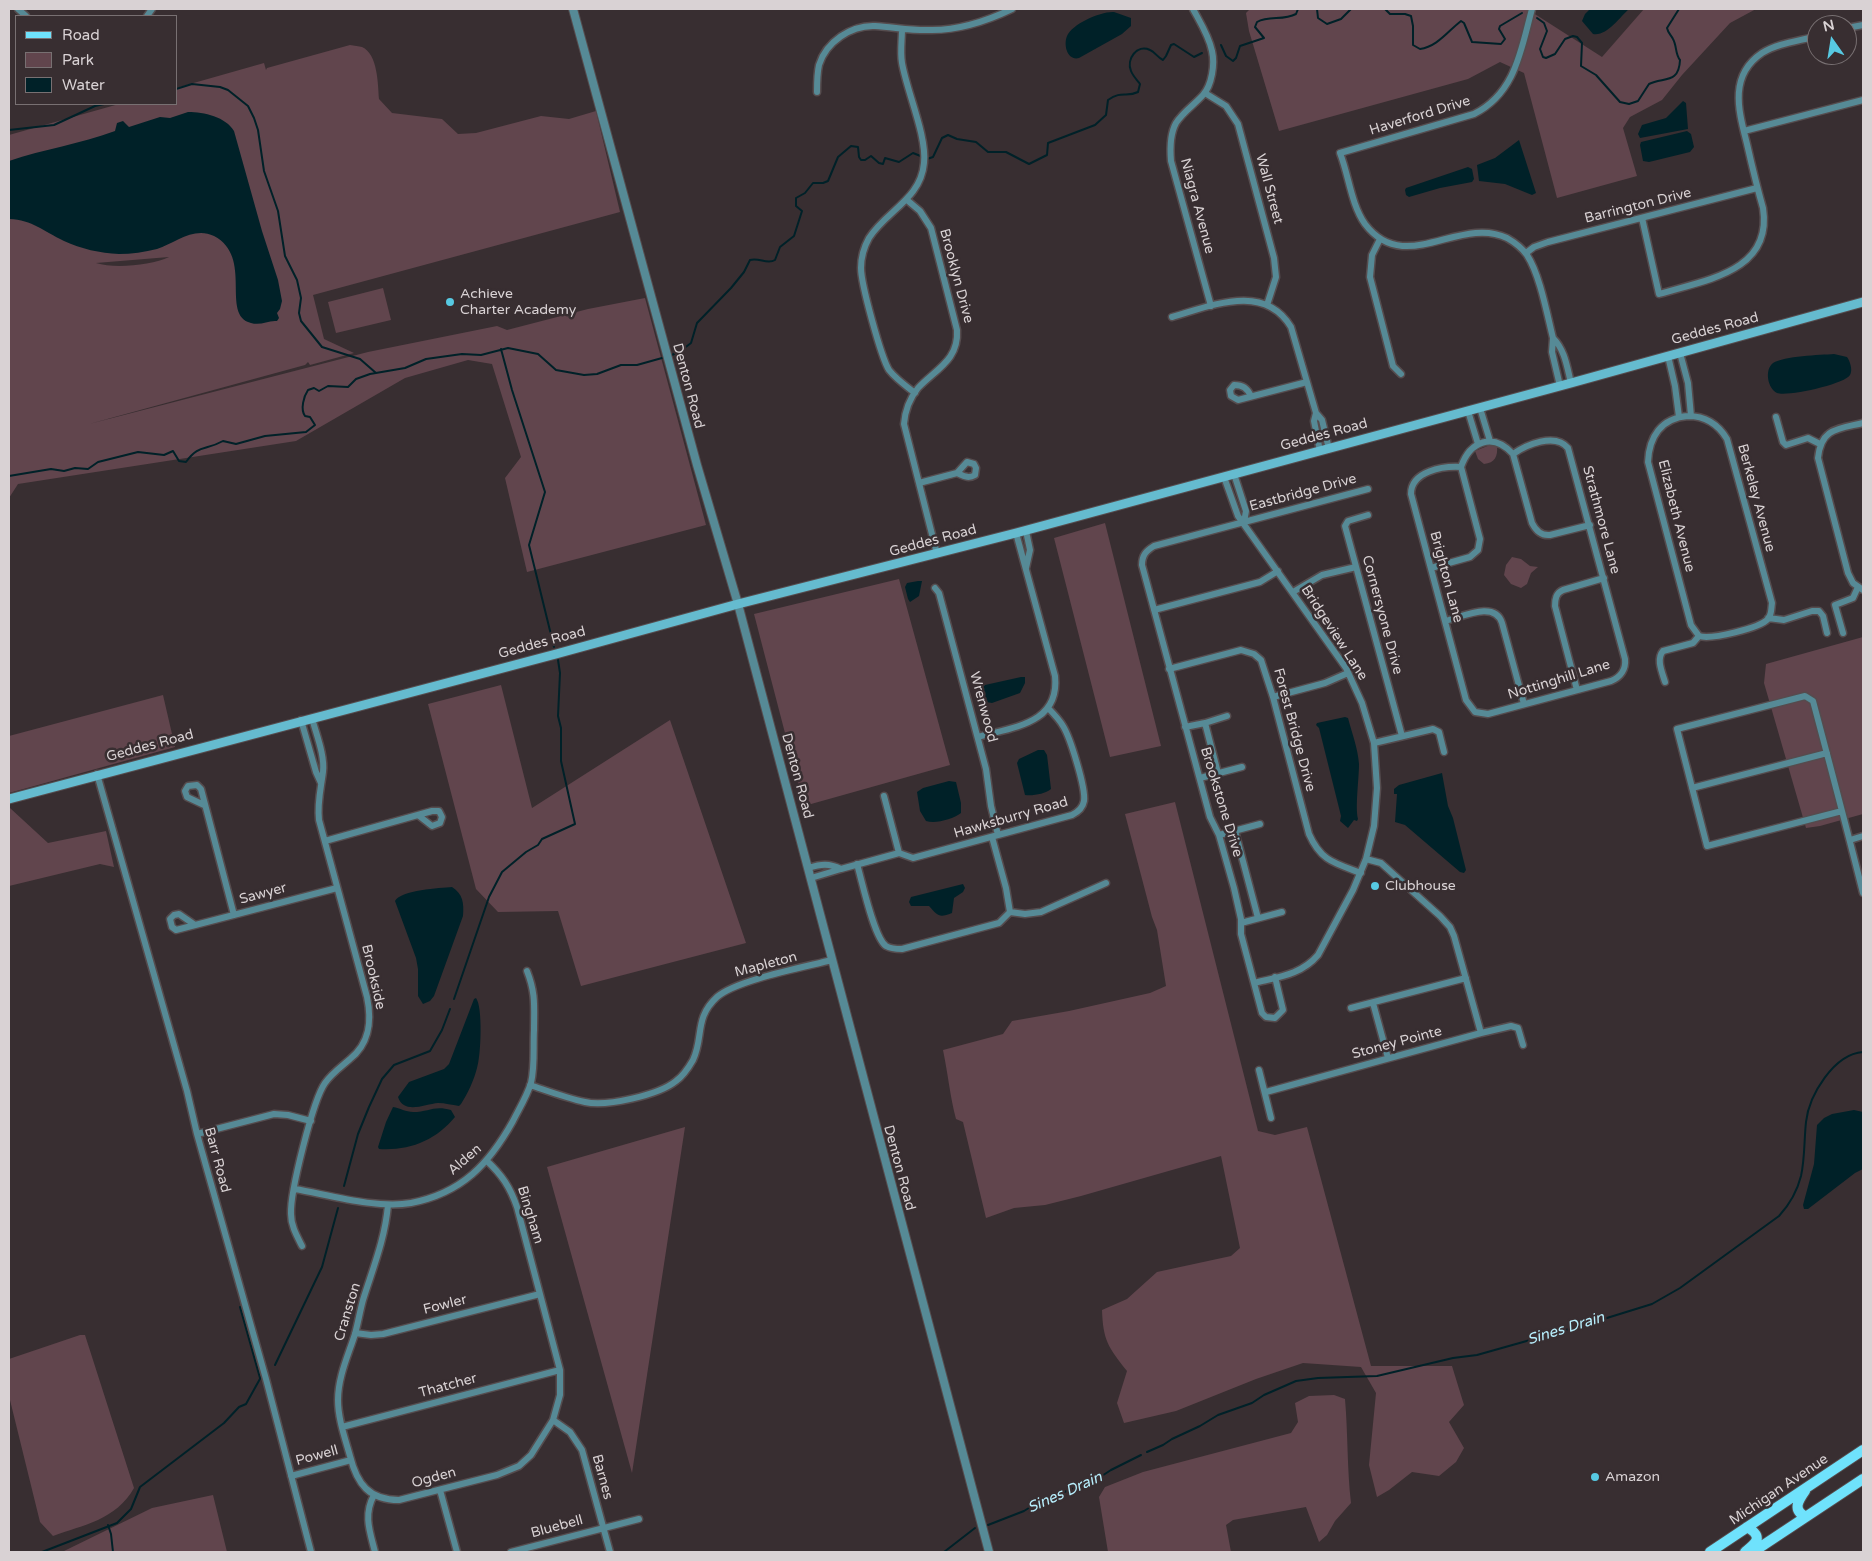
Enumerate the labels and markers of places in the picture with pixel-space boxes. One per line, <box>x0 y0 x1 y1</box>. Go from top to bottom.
place label: Achieve Charter Academy <box>460 286 576 318</box>
marker: Achieve Charter Academy <box>444 296 456 308</box>
place label: Clubhouse <box>1385 878 1456 894</box>
marker: Clubhouse <box>1369 880 1381 892</box>
place label: Amazon <box>1605 1469 1660 1485</box>
marker: Amazon <box>1589 1471 1601 1483</box>

